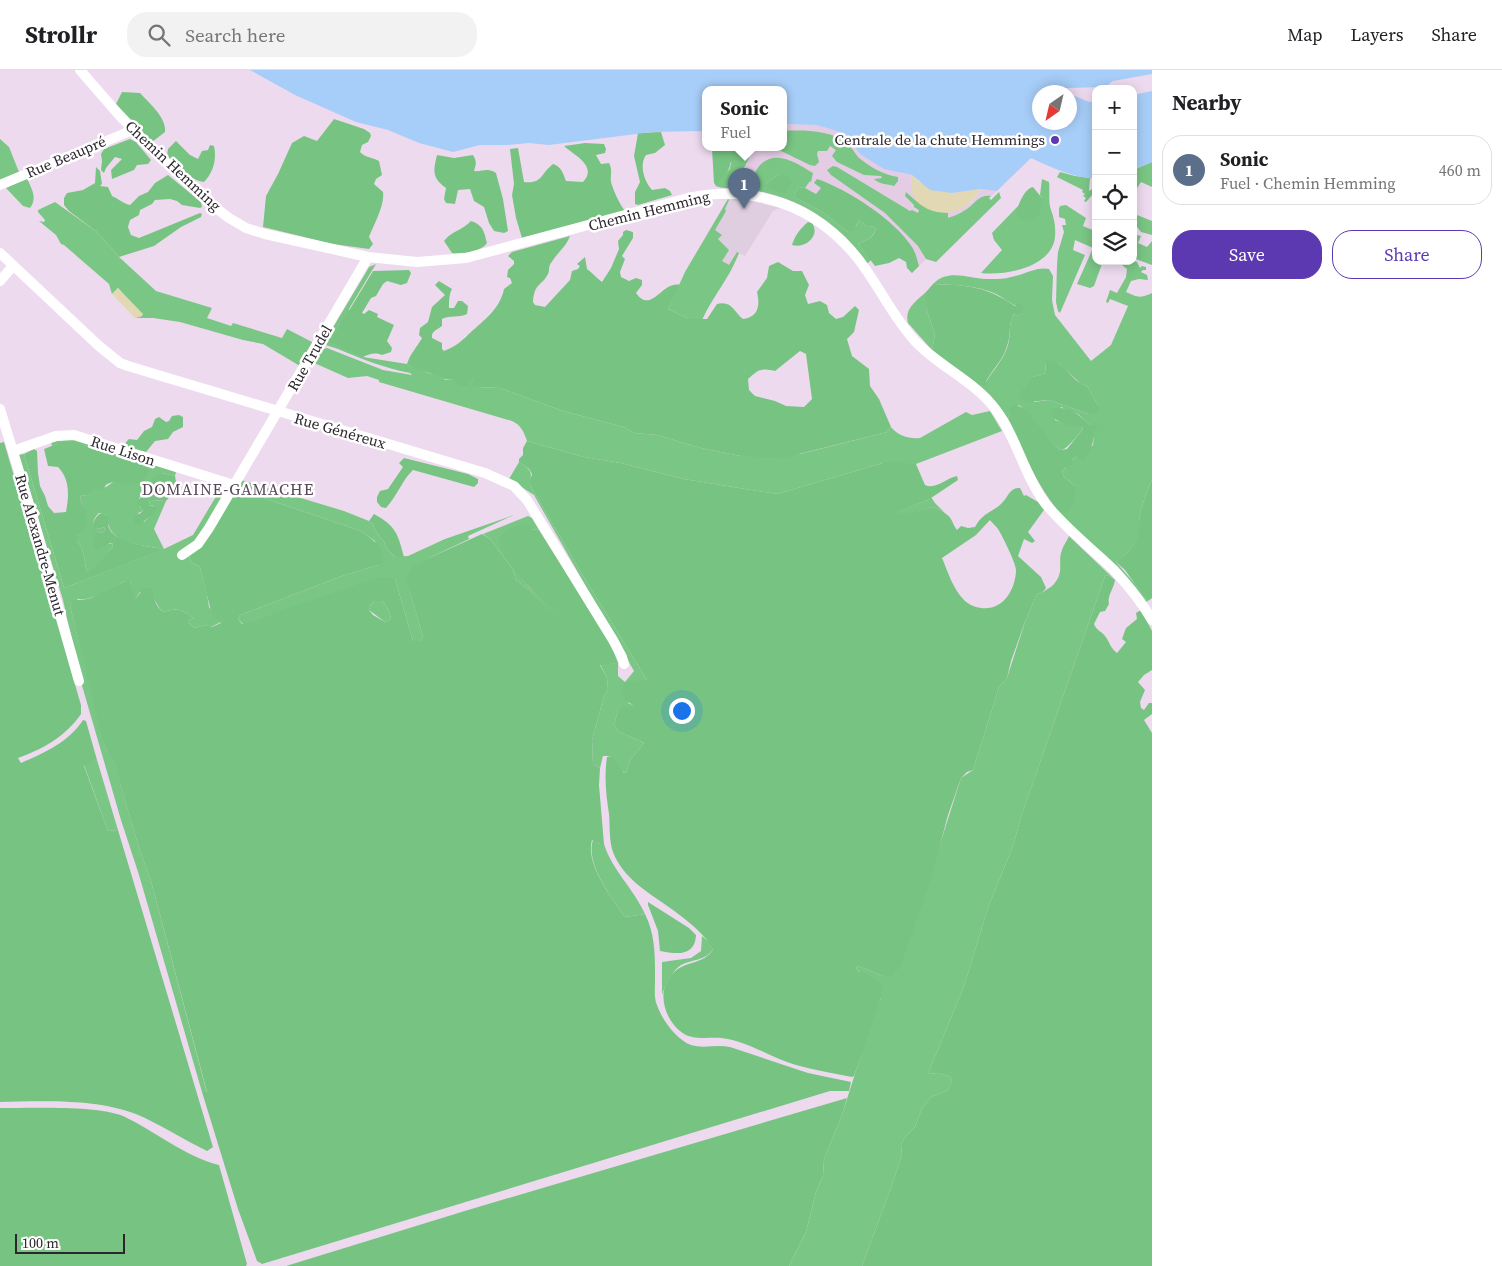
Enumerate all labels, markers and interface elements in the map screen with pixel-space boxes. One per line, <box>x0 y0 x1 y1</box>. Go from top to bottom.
search box <box>127 12 477 57</box>
text: Strollr <box>25 18 97 51</box>
icon: search <box>145 21 173 49</box>
text: Search here <box>185 22 285 48</box>
text: Map <box>1287 22 1322 47</box>
text: Layers <box>1350 22 1403 47</box>
text: Share <box>1431 22 1477 47</box>
north arrow <box>1032 85 1077 130</box>
map controls <box>1092 85 1137 265</box>
button: + <box>1092 85 1137 130</box>
popup <box>702 86 787 151</box>
text: Nearby <box>1172 88 1242 117</box>
text: Sonic <box>720 95 769 121</box>
street label: Chemin Hemming <box>121 116 226 216</box>
text: Fuel <box>720 121 751 143</box>
place label: Centrale de la chute Hemmings <box>835 129 1045 150</box>
street label: Rue Beaupré <box>23 130 109 183</box>
button: − <box>1092 130 1137 175</box>
marker: Centrale de la chute Hemmings <box>1049 134 1061 146</box>
text: Sonic <box>1220 146 1268 172</box>
text: 1 <box>1185 159 1193 181</box>
text: 460 m <box>1439 159 1481 181</box>
pin: 1 <box>728 168 760 209</box>
text: Fuel · Chemin Hemming <box>1220 172 1396 194</box>
button: locate <box>1092 175 1137 220</box>
street label: Chemin Hemming <box>586 185 712 236</box>
button: layers <box>1092 220 1137 265</box>
button: Save <box>1172 230 1322 279</box>
button: Share <box>1332 230 1482 279</box>
street label: Rue Trudel <box>282 320 337 395</box>
street label: Rue Généreux <box>292 407 389 454</box>
street label: Rue Lison <box>88 430 158 471</box>
street label: Rue Alexandre-Menut <box>10 472 71 618</box>
district label: DOMAINE-GAMACHE <box>142 478 314 500</box>
your location <box>669 698 695 724</box>
scale bar <box>15 1231 125 1254</box>
text: 100 m <box>22 1233 59 1253</box>

